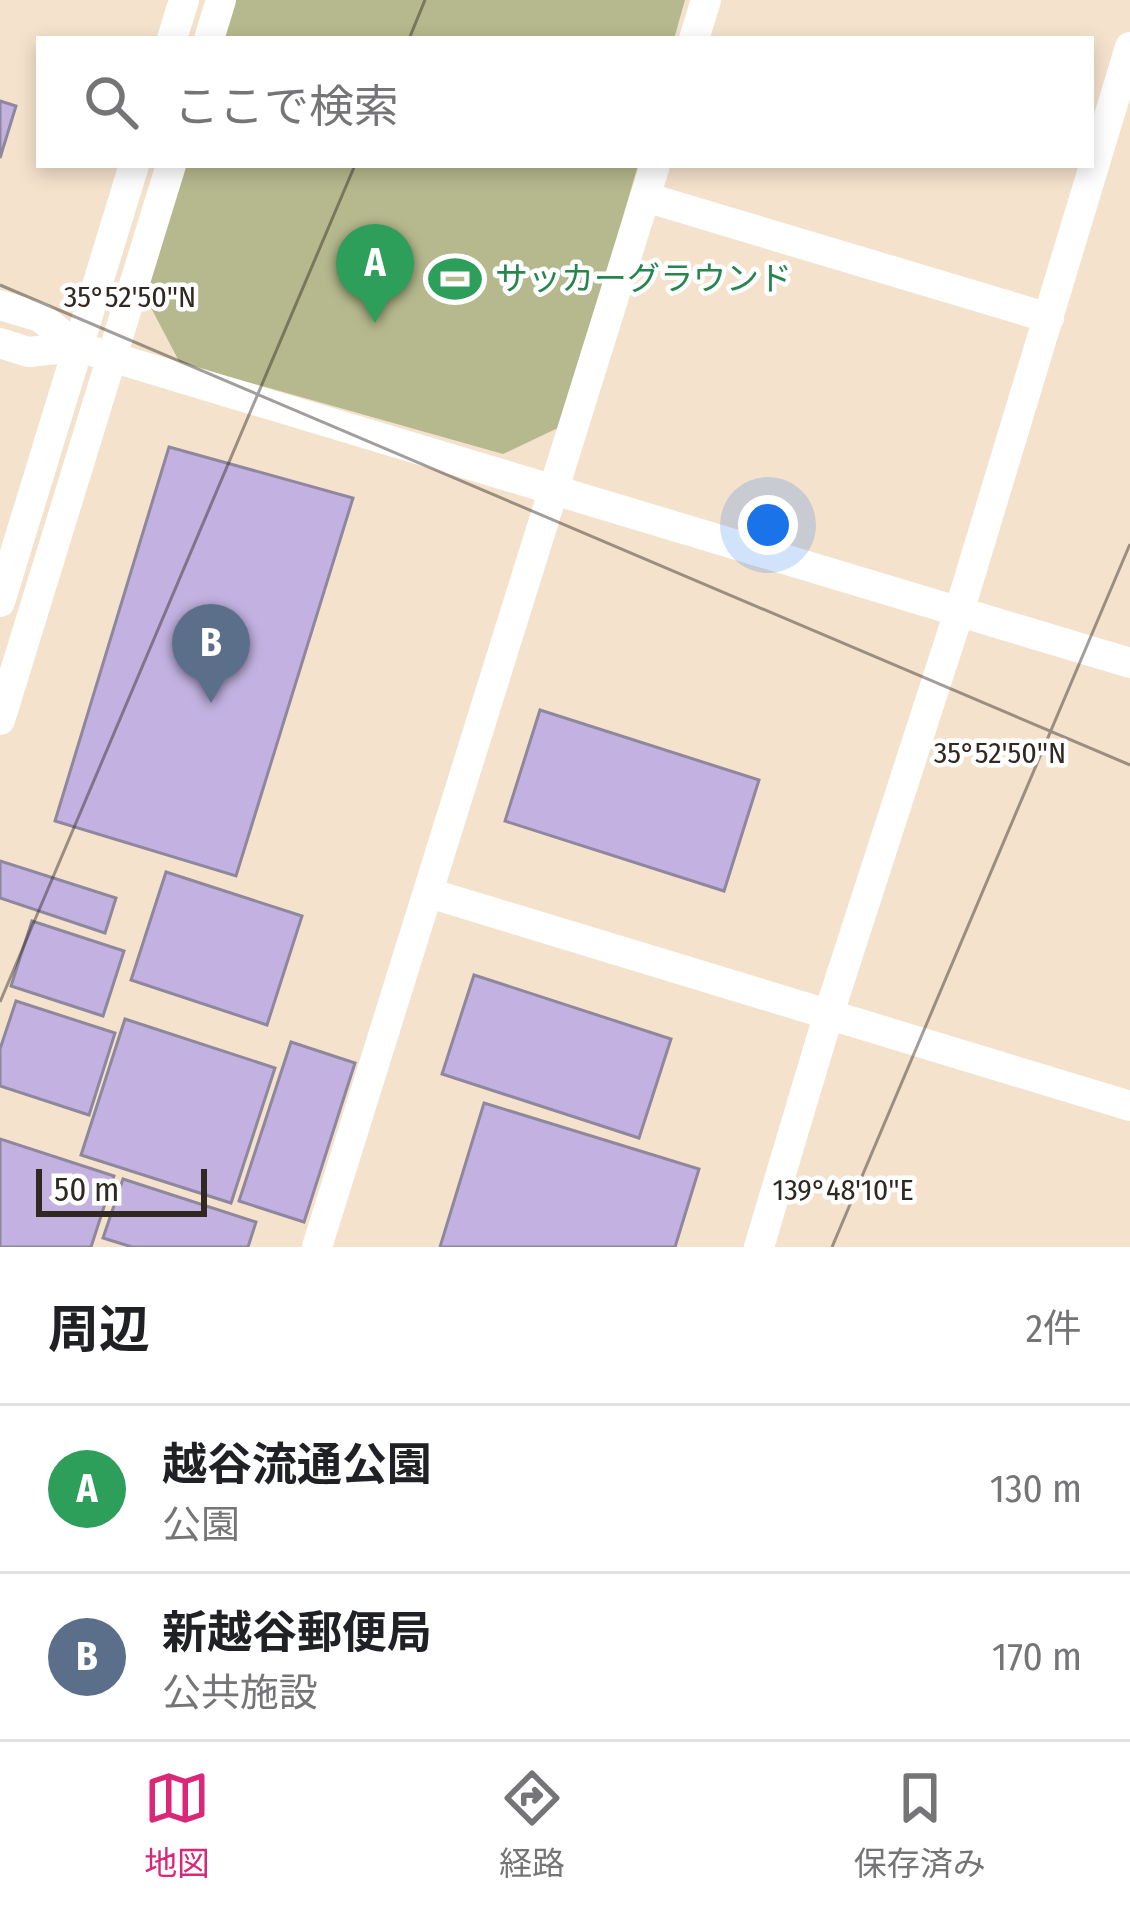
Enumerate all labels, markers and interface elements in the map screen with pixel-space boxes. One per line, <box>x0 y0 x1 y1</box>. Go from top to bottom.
search box <box>36 36 1094 168</box>
icon: search <box>78 69 144 135</box>
text: ここで検索 <box>174 80 399 134</box>
pin: A <box>336 224 414 323</box>
sports icon: サッカーグラウンド <box>426 250 484 308</box>
place label: サッカーグラウンド <box>495 259 792 299</box>
text: 35°52'50"N <box>64 279 196 315</box>
your location <box>738 495 798 555</box>
pin: B <box>172 604 250 703</box>
text: 35°52'50"N <box>934 735 1066 771</box>
scale bar <box>36 1163 207 1216</box>
text: 50 m <box>54 1170 119 1210</box>
text: 139°48'10"E <box>772 1172 914 1208</box>
text: 周辺 <box>48 1299 150 1361</box>
text: 2件 <box>1026 1306 1082 1352</box>
text: 越谷流通公園 <box>162 1438 432 1492</box>
text: A <box>76 1466 98 1512</box>
text: 130 m <box>990 1466 1082 1512</box>
text: 公園 <box>162 1502 240 1548</box>
text: 新越谷郵便局 <box>162 1606 432 1660</box>
text: B <box>76 1634 98 1680</box>
text: 170 m <box>992 1634 1082 1680</box>
text: 公共施設 <box>162 1670 318 1716</box>
tab: 地図 <box>144 1765 210 1885</box>
tab: 経路 <box>499 1765 565 1885</box>
tab: 保存済み <box>854 1765 986 1885</box>

